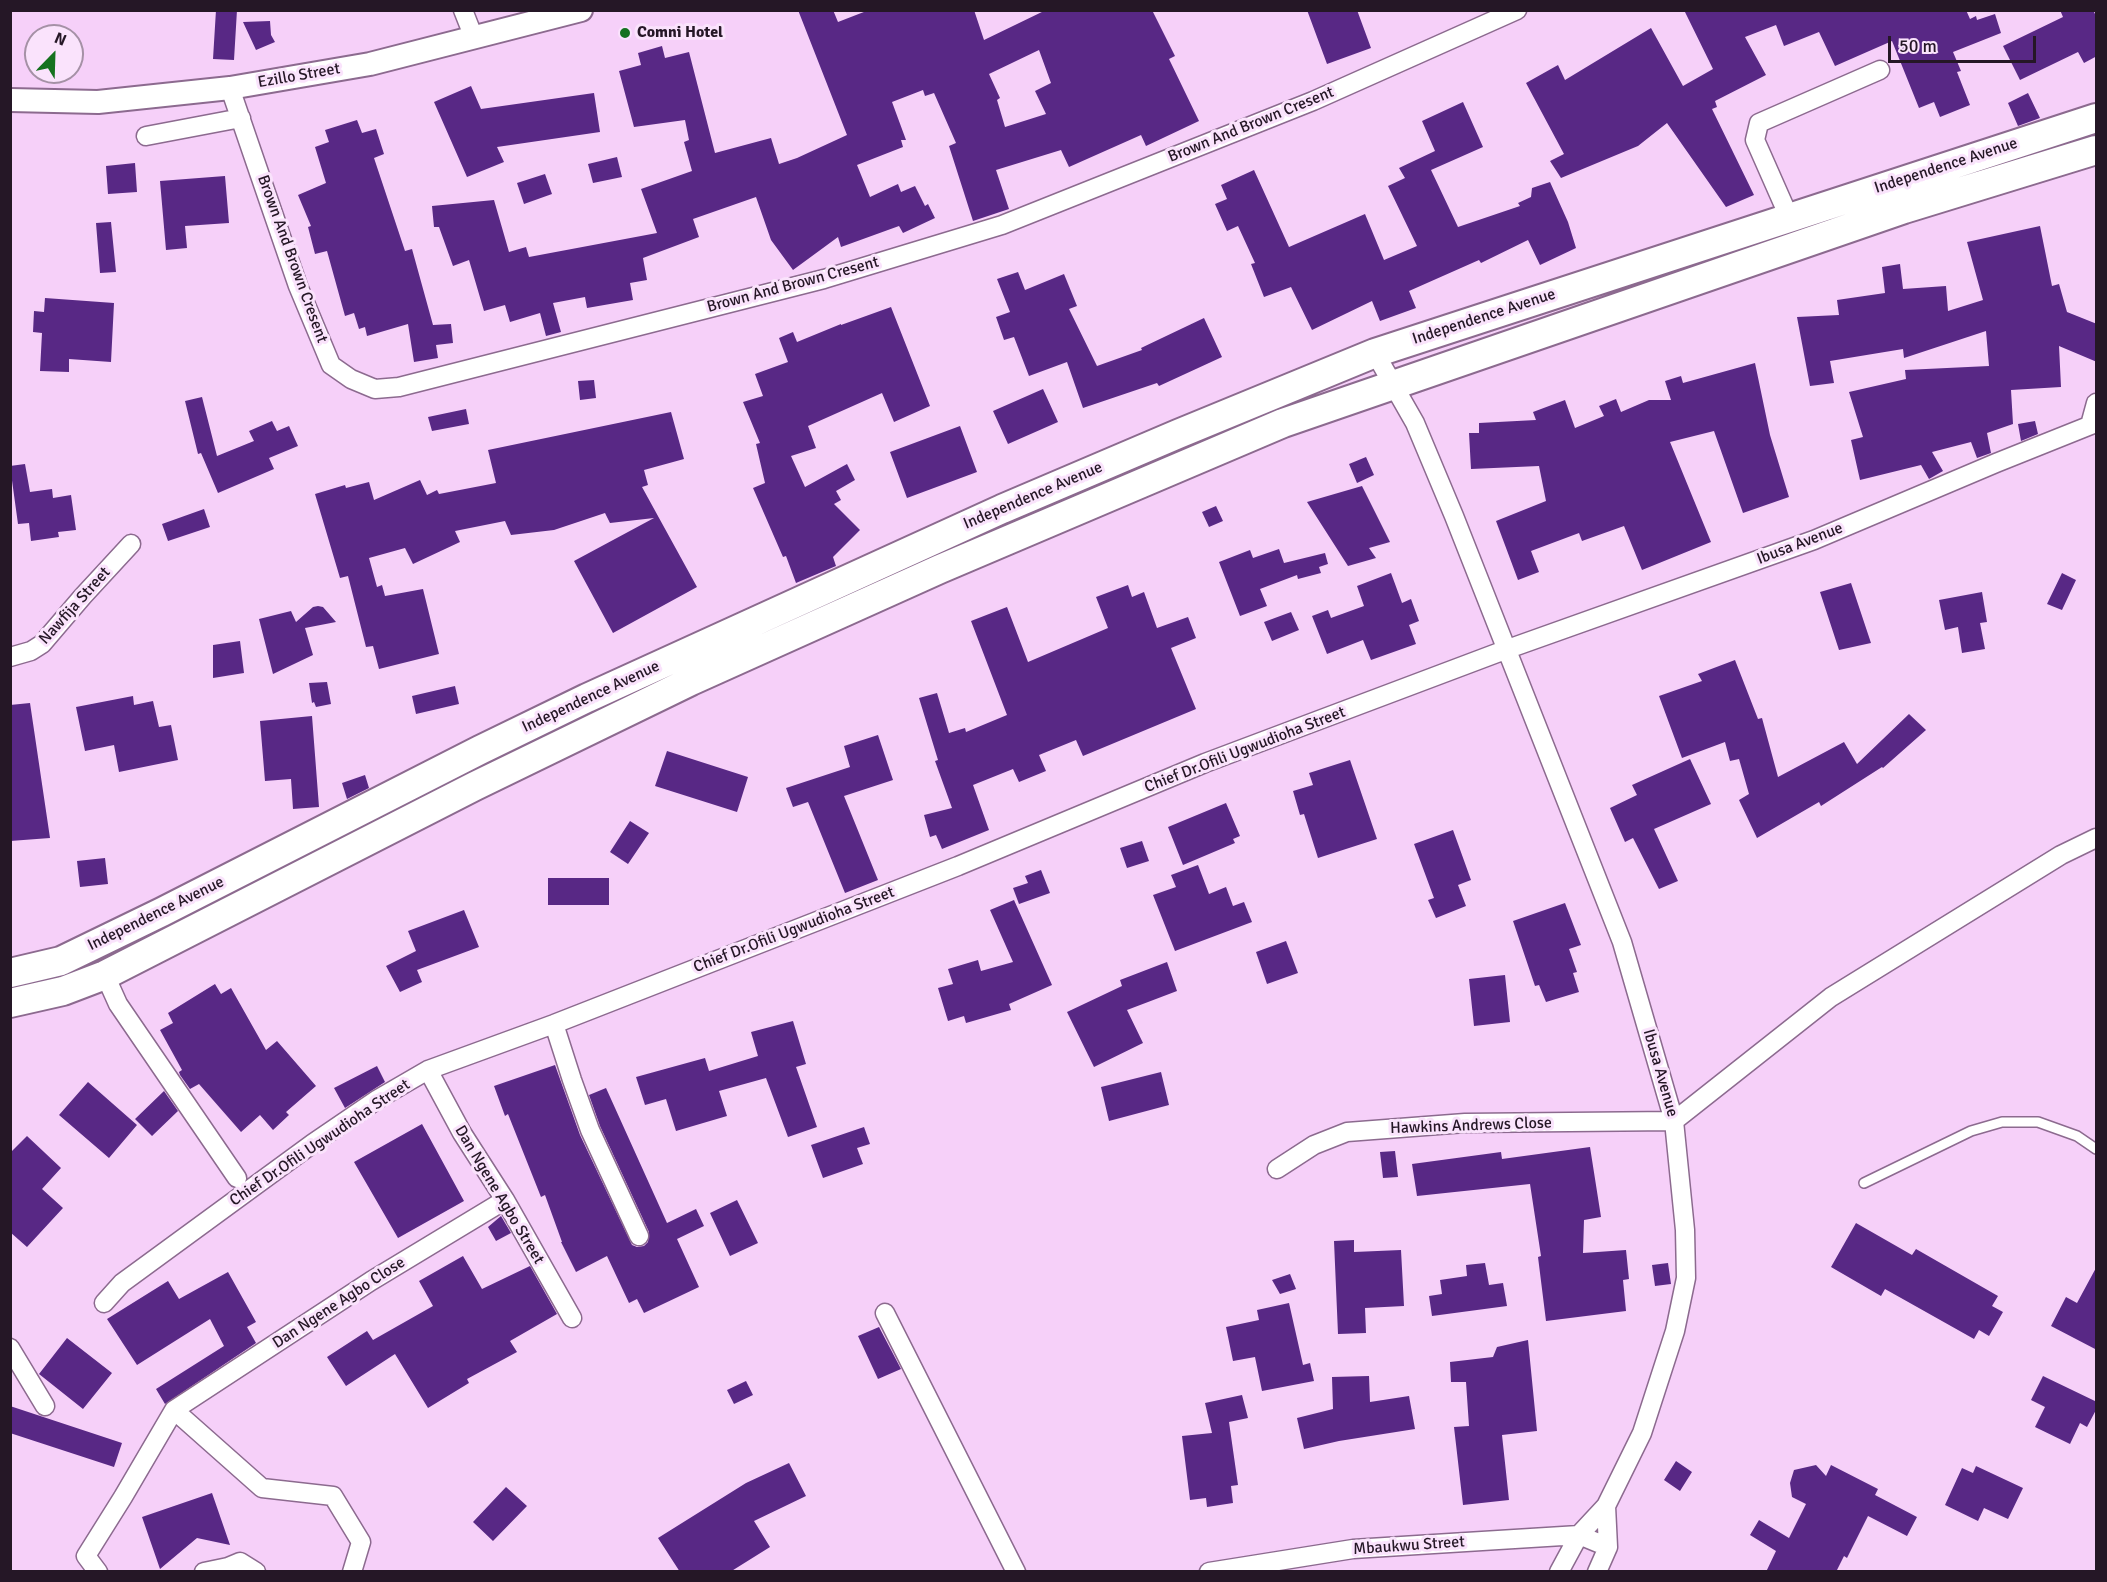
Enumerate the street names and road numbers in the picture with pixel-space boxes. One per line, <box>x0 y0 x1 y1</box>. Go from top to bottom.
street label: Ezillo Street <box>256 59 342 93</box>
street label: Brown And Brown Cresent <box>1165 83 1337 167</box>
street label: Independence Avenue <box>1872 134 2020 198</box>
street label: Brown And Brown Cresent <box>253 172 331 346</box>
street label: Brown And Brown Cresent <box>705 253 881 317</box>
street label: Independence Avenue <box>1410 285 1558 349</box>
street label: Independence Avenue <box>961 458 1105 534</box>
street label: Ibusa Avenue <box>1754 519 1846 569</box>
street label: Nawfija Street <box>35 563 115 649</box>
street label: Independence Avenue <box>519 657 663 737</box>
street label: Chief Dr.Ofili Ugwudioha Street <box>1142 703 1348 797</box>
street label: Independence Avenue <box>85 873 227 955</box>
street label: Chief Dr.Ofili Ugwudioha Street <box>691 883 897 977</box>
street label: Ibusa Avenue <box>1638 1027 1682 1119</box>
street label: Chief Dr.Ofili Ugwudioha Street <box>226 1075 414 1211</box>
street label: Hawkins Andrews Close <box>1390 1114 1552 1138</box>
street label: Dan Ngene Agbo Street <box>450 1122 548 1268</box>
street label: Dan Ngene Agbo Close <box>269 1253 409 1353</box>
street label: Mbaukwu Street <box>1353 1533 1465 1559</box>

